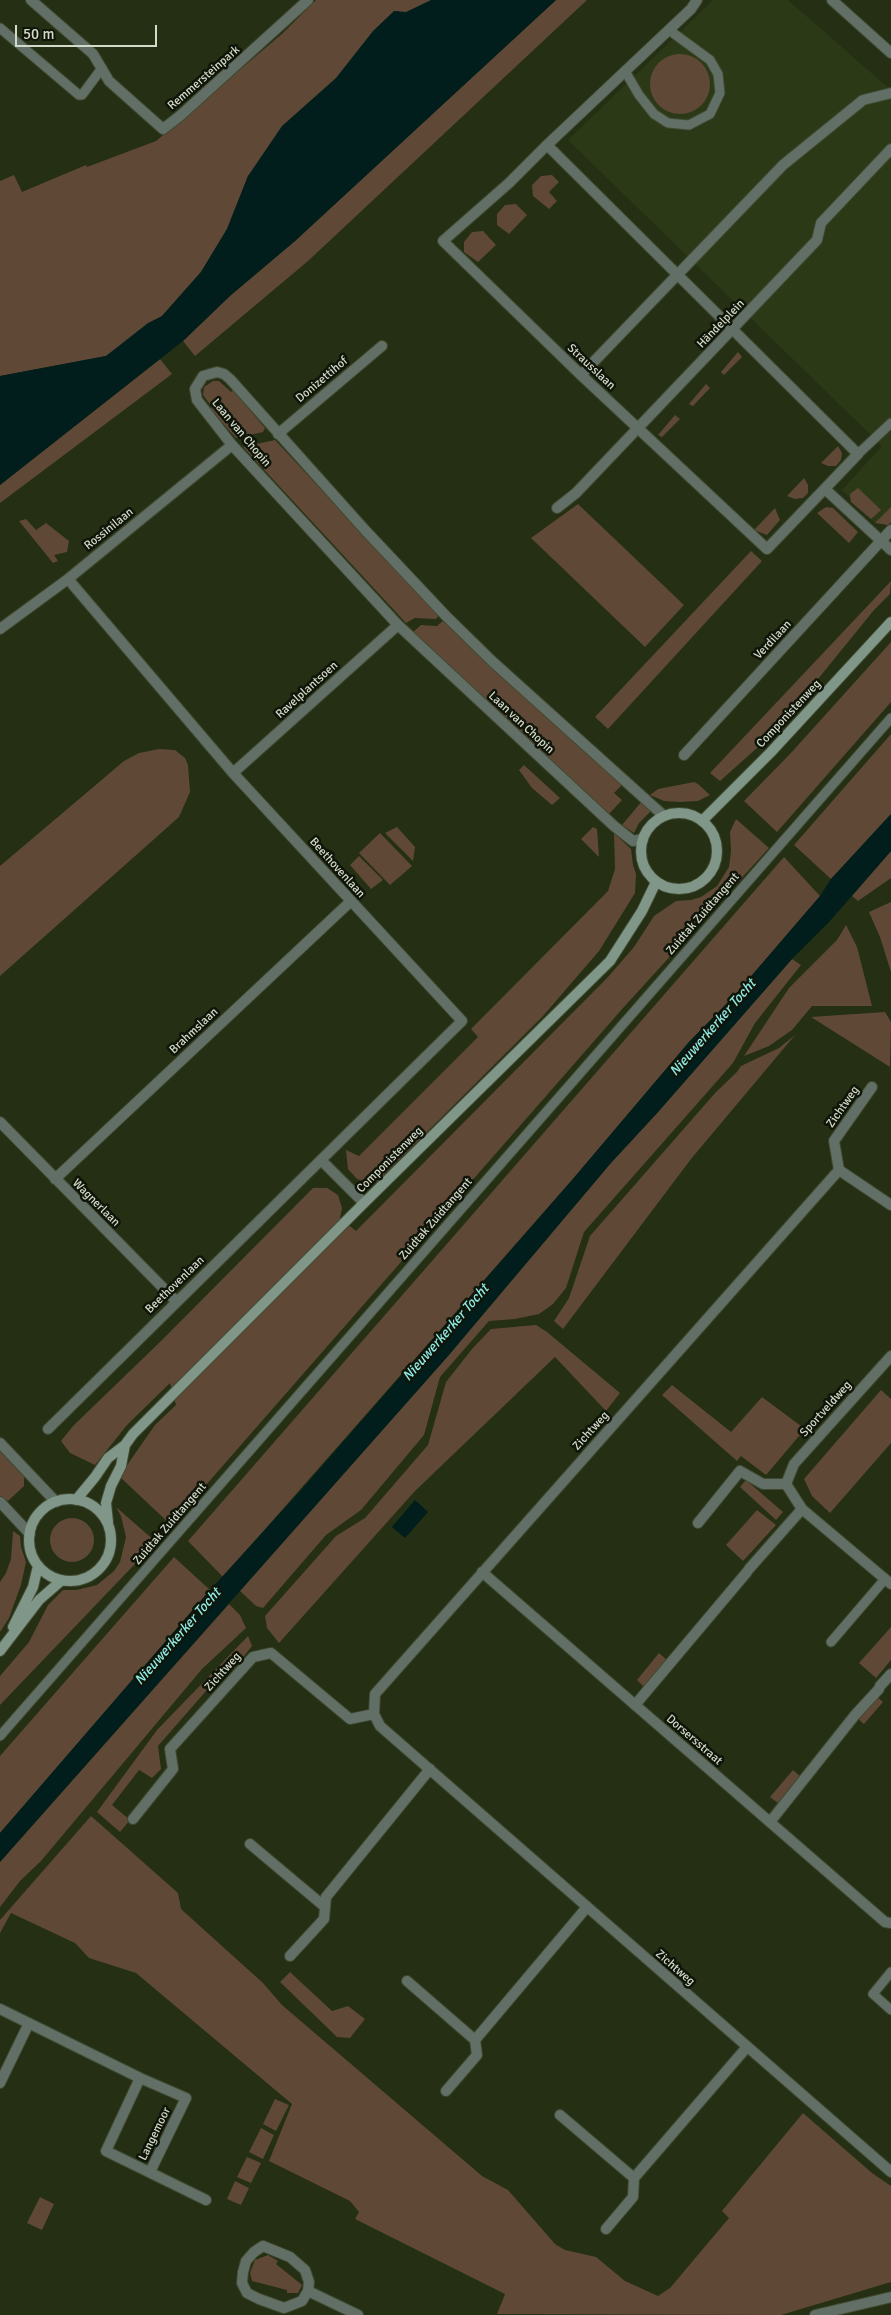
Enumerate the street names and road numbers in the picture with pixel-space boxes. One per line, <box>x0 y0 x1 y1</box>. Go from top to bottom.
street label: Remmersteinpark <box>165 43 243 113</box>
street label: Händelplein <box>694 297 748 351</box>
street label: Strausslaan <box>564 341 618 393</box>
street label: Donizettihof <box>293 354 351 406</box>
street label: Laan van Chopin <box>208 396 274 470</box>
street label: Rossinilaan <box>81 505 137 553</box>
street label: Verdilaan <box>751 617 795 663</box>
street label: Ravelplantsoen <box>273 658 341 722</box>
street label: Componistenweg <box>754 677 824 751</box>
street label: Laan van Chopin <box>485 689 557 757</box>
street label: Beethovenlaan <box>306 835 368 901</box>
street label: Zuidtak Zuidtangent <box>663 870 743 958</box>
street label: Brahmslaan <box>167 1005 221 1057</box>
street label: Zichtweg <box>824 1083 862 1131</box>
street label: Componistenweg <box>354 1124 426 1196</box>
street label: Zuidtak Zuidtangent <box>396 1175 476 1263</box>
street label: Wagnerlaan <box>69 1176 123 1230</box>
street label: Beethovenlaan <box>143 1253 207 1317</box>
street label: Sportveldweg <box>797 1378 855 1440</box>
street label: Zichtweg <box>570 1409 612 1453</box>
street label: Zuidtak Zuidtangent <box>130 1480 210 1568</box>
street label: Zichtweg <box>202 1650 244 1694</box>
street label: Dorsersstraat <box>663 1712 725 1768</box>
street label: Zichtweg <box>652 1947 698 1989</box>
street label: Langemoor <box>136 2105 174 2163</box>

